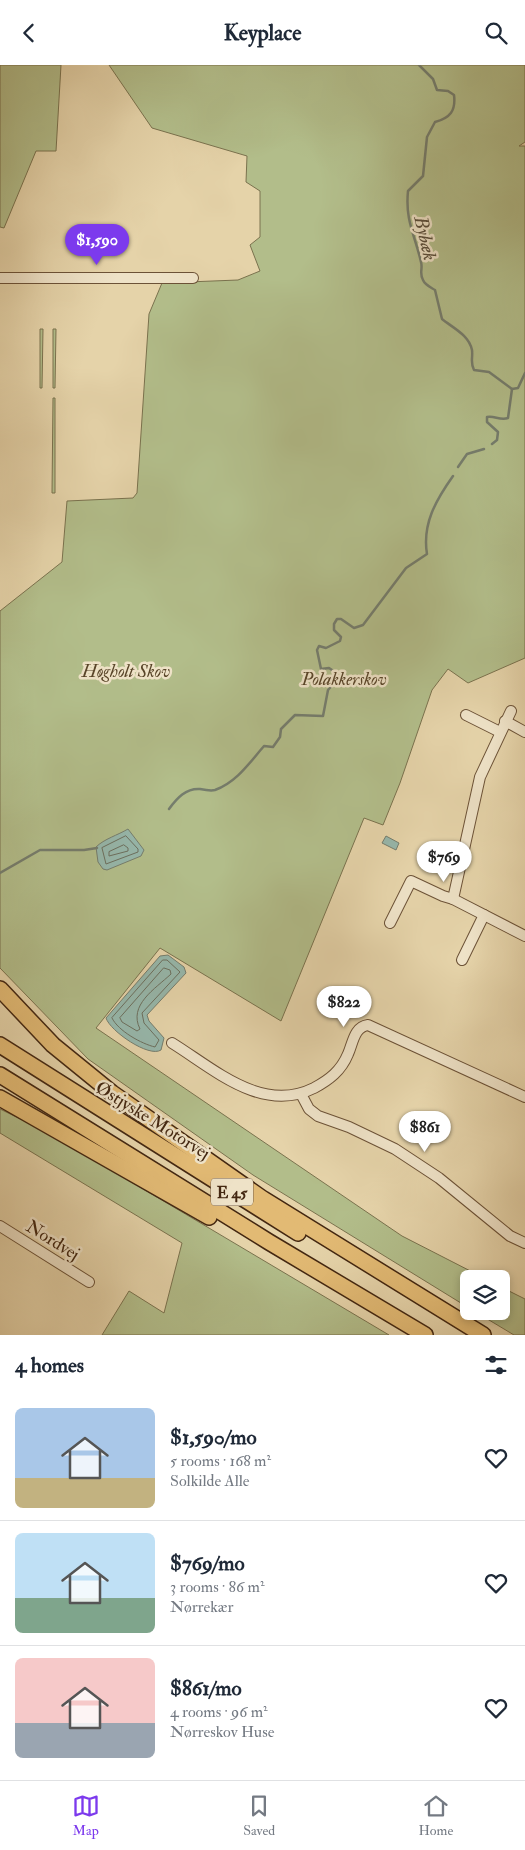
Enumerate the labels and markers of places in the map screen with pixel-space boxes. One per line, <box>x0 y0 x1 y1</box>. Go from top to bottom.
pin: $1,590 <box>56 223 138 266</box>
pin: $769 <box>414 841 474 883</box>
pin: $822 <box>314 985 374 1028</box>
pin: $861 <box>395 1111 455 1153</box>

